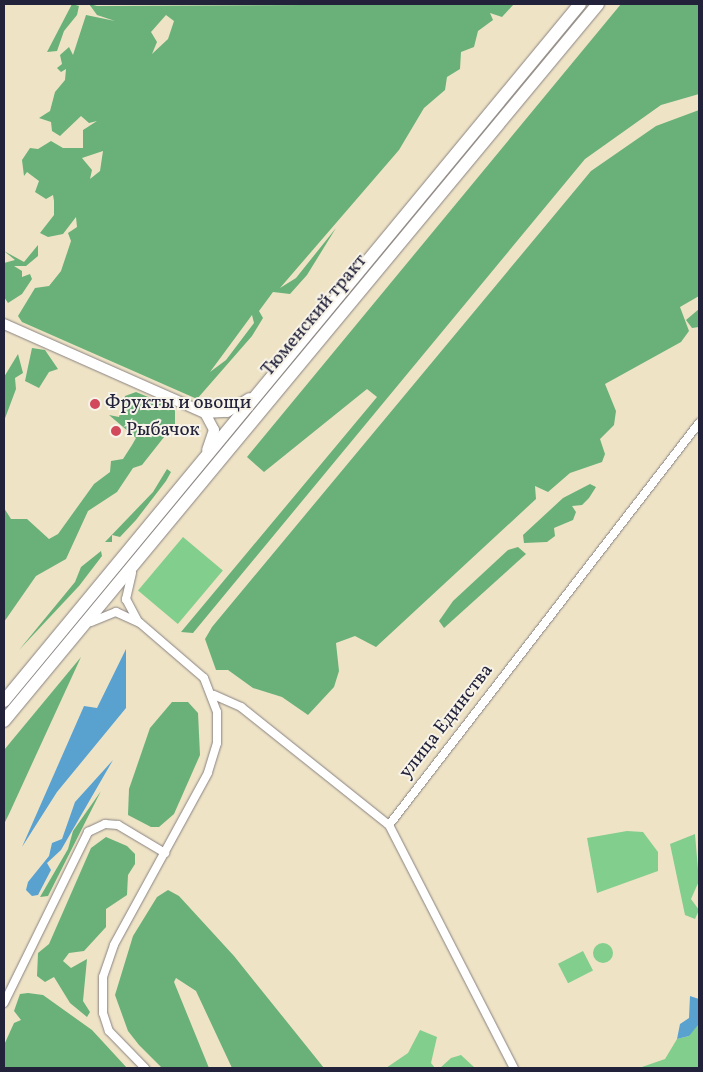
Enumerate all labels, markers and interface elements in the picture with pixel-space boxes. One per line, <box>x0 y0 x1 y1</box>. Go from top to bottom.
street label: Тюменский тракт <box>257 250 373 382</box>
place label: Фрукты и овощи <box>105 393 251 415</box>
marker: Фрукты и овощи <box>89 398 101 410</box>
place label: Рыбачок <box>126 420 200 442</box>
marker: Рыбачок <box>110 425 122 437</box>
street label: улица Единства <box>395 660 499 784</box>

